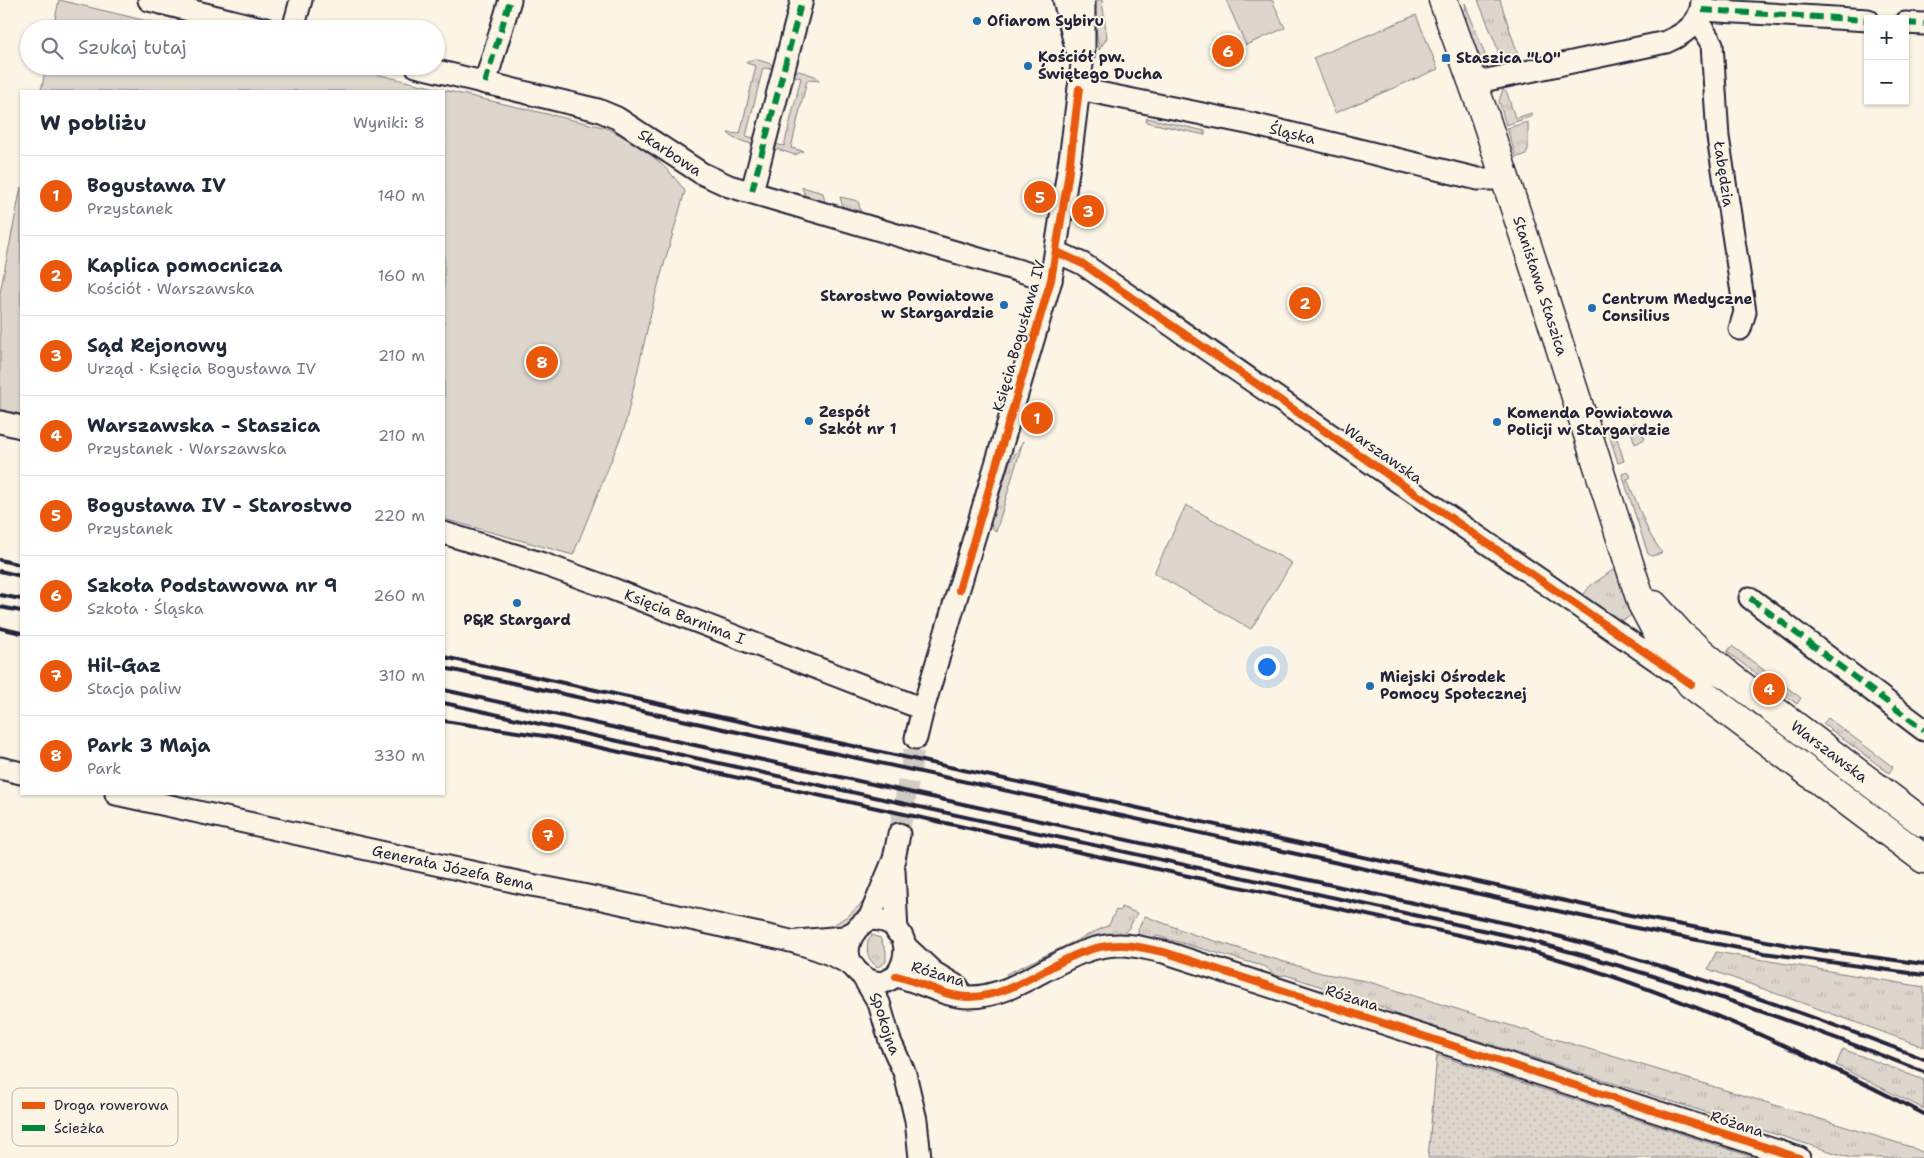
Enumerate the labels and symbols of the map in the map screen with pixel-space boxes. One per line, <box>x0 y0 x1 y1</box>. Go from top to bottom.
place label: Ofiarom Sybiru <box>987 11 1104 31</box>
marker: Ofiarom Sybiru <box>971 15 983 27</box>
pin: 6 <box>1212 32 1244 70</box>
place label: Kościół pw. Świętego Ducha <box>1038 47 1163 84</box>
place label: Staszica "LO" <box>1456 48 1561 68</box>
marker: Staszica "LO" <box>1440 52 1452 64</box>
marker: Kościół pw. Świętego Ducha <box>1022 60 1034 72</box>
street label: Śląska <box>1267 118 1318 149</box>
street label: Skarbowa <box>634 124 706 181</box>
street label: Łabędzia <box>1709 139 1739 209</box>
pin: 5 <box>1024 178 1056 216</box>
pin: 3 <box>1072 192 1104 230</box>
street label: Stanisława Staszica <box>1508 214 1572 359</box>
street label: Księcia Bogusława IV <box>988 258 1050 414</box>
pin: 2 <box>1289 284 1321 322</box>
place label: Starostwo Powiatowe w Stargardzie <box>820 286 994 323</box>
place label: Centrum Medyczne Consilius <box>1602 289 1753 326</box>
marker: Starostwo Powiatowe w Stargardzie <box>998 299 1010 311</box>
marker: Centrum Medyczne Consilius <box>1586 302 1598 314</box>
pin: 8 <box>526 343 558 381</box>
pin: 1 <box>1021 399 1053 437</box>
place label: Zespół Szkół nr 1 <box>819 402 897 439</box>
place label: Komenda Powiatowa Policji w Stargardzie <box>1507 403 1674 440</box>
marker: Zespół Szkół nr 1 <box>803 415 815 427</box>
marker: Komenda Powiatowa Policji w Stargardzie <box>1491 416 1503 428</box>
street label: Warszawska <box>1340 420 1427 489</box>
street label: Księcia Barnima I <box>622 585 748 649</box>
marker: P&R Stargard <box>511 597 523 609</box>
place label: P&R Stargard <box>463 610 571 630</box>
your location <box>1254 654 1280 680</box>
place label: Miejski Ośrodek Pomocy Społecznej <box>1380 667 1527 704</box>
pin: 4 <box>1753 670 1785 708</box>
marker: Miejski Ośrodek Pomocy Społecznej <box>1364 680 1376 692</box>
street label: Warszawska <box>1787 716 1872 788</box>
pin: 7 <box>532 816 564 854</box>
street label: Generała Józefa Bema <box>370 840 536 895</box>
street label: Różana <box>909 956 968 992</box>
street label: Różana <box>1323 980 1382 1016</box>
street label: Spokojna <box>865 988 905 1059</box>
legend <box>12 1088 178 1146</box>
text: Droga rowerowa <box>54 1096 169 1114</box>
street label: Różana <box>1708 1106 1767 1142</box>
text: Ścieżka <box>54 1119 104 1137</box>

